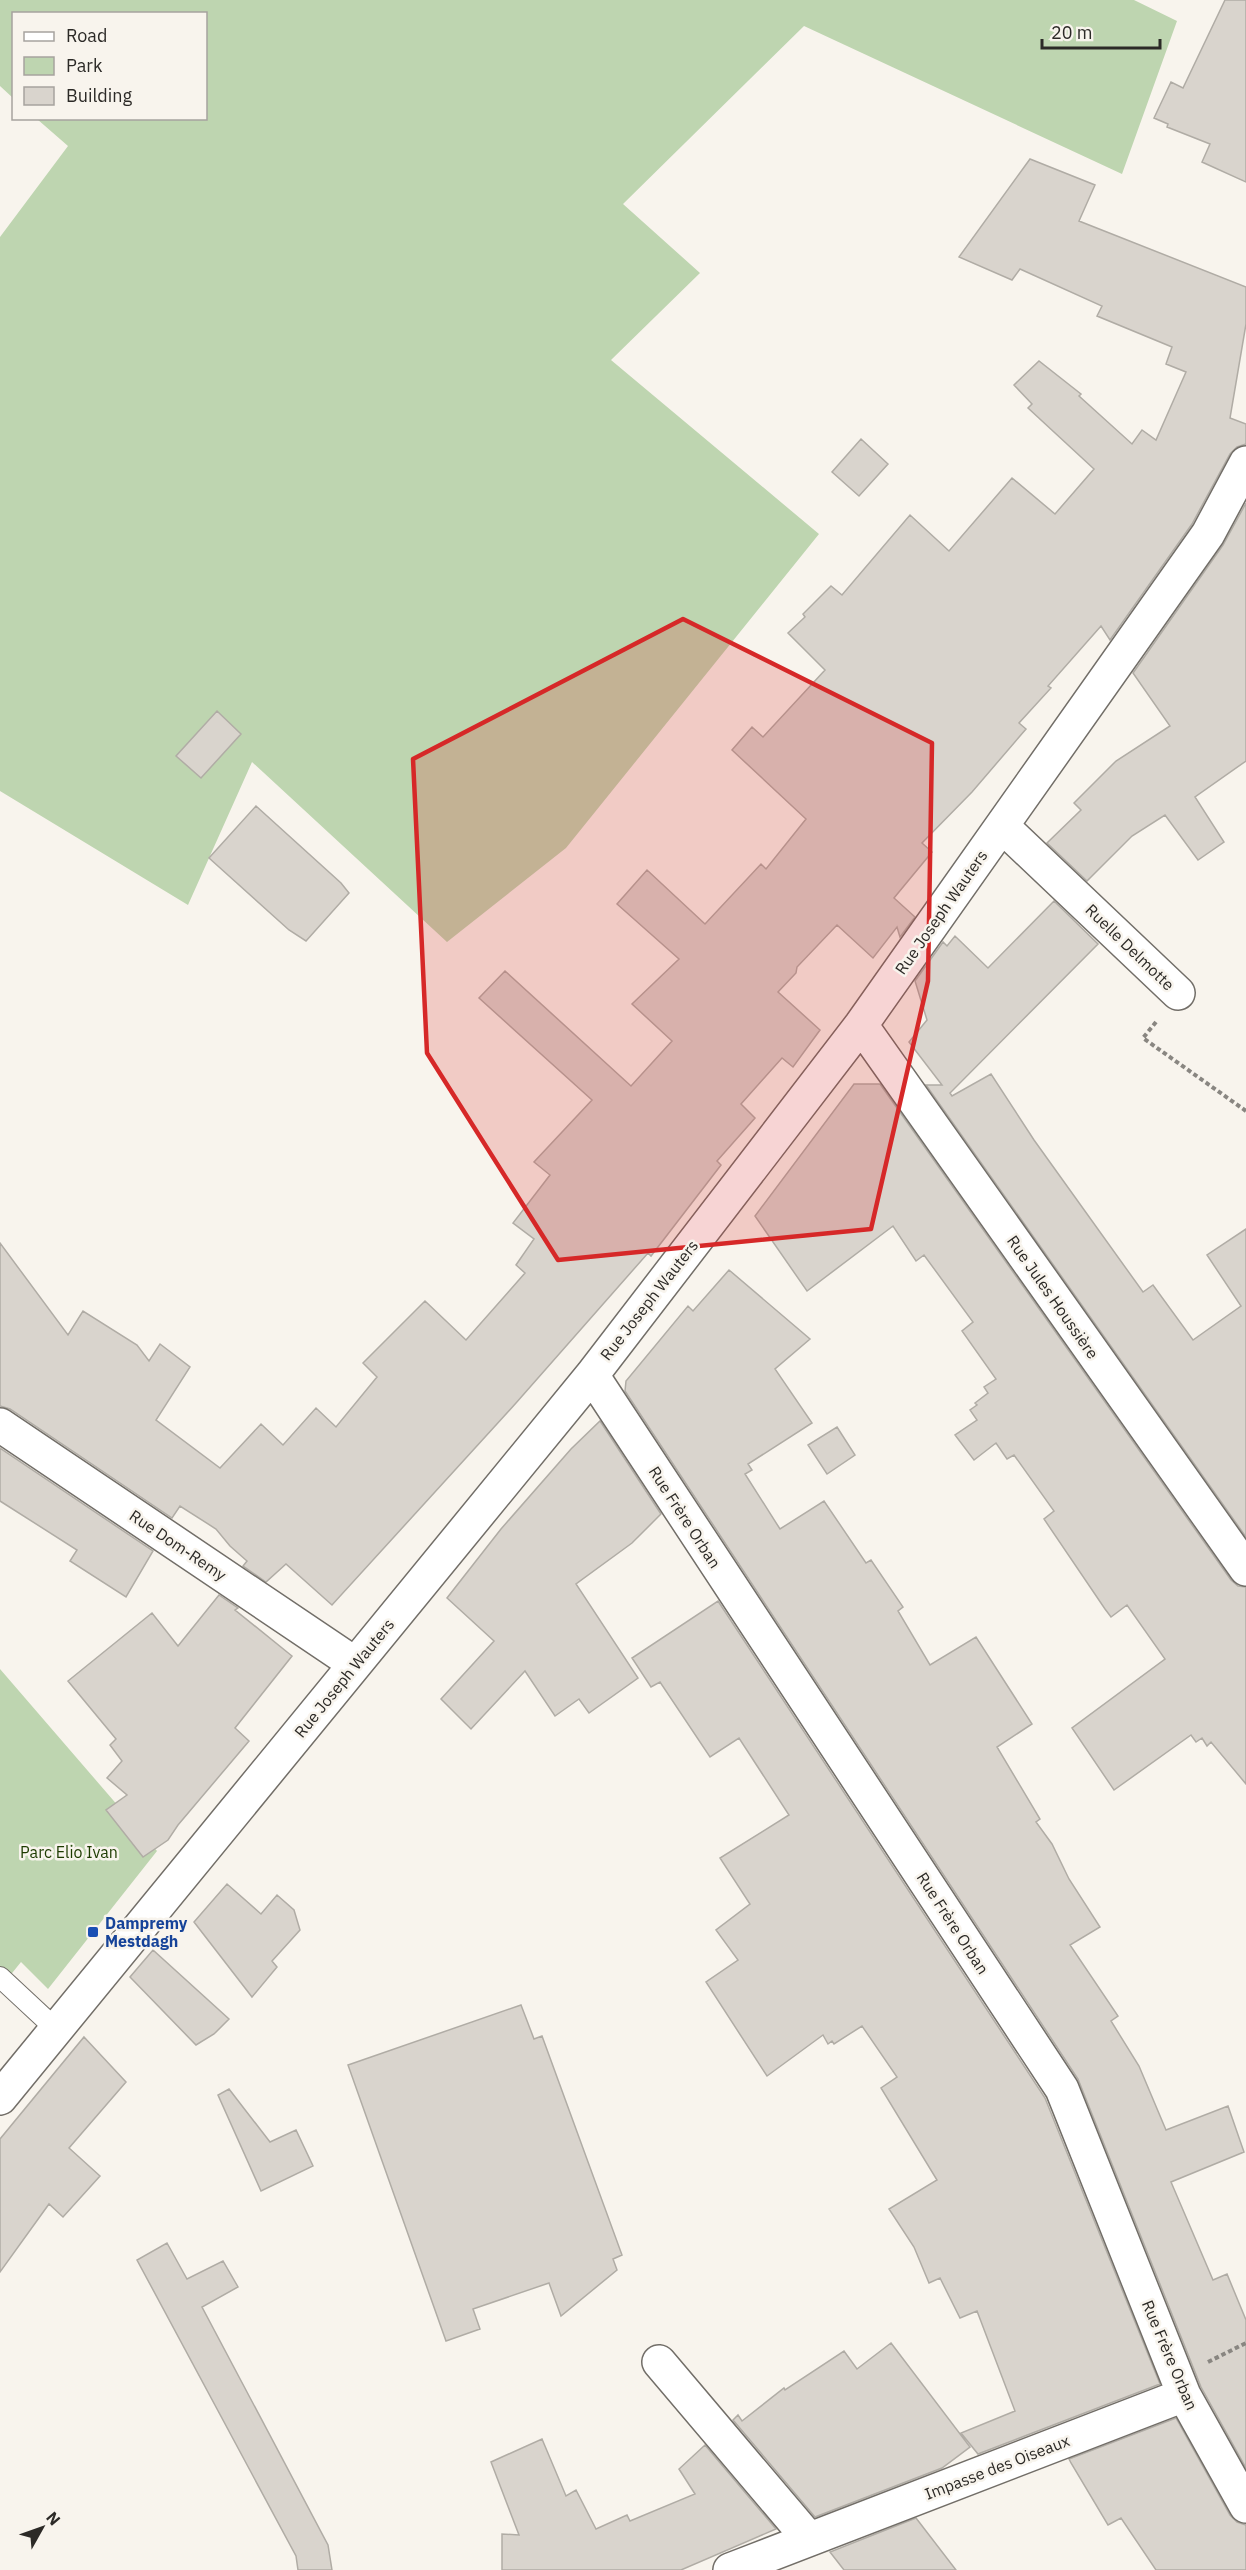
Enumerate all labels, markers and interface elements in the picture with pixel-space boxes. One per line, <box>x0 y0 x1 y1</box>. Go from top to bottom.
legend <box>12 12 207 120</box>
scale bar <box>1042 12 1160 50</box>
text: 20 m <box>1051 21 1093 44</box>
text: Road <box>66 24 107 47</box>
text: Park <box>66 54 103 77</box>
text: Building <box>66 84 133 107</box>
street label: Rue Joseph Wauters <box>891 846 991 978</box>
street label: Ruelle Delmotte <box>1081 900 1179 995</box>
street label: Rue Jules Houssière <box>1003 1231 1103 1363</box>
street label: Rue Joseph Wauters <box>596 1236 702 1364</box>
street label: Rue Frère Orban <box>645 1462 725 1572</box>
street label: Rue Dom-Remy <box>126 1505 230 1585</box>
street label: Rue Joseph Wauters <box>290 1614 398 1742</box>
park label: Parc Elio Ivan <box>20 1842 118 1862</box>
street label: Rue Frère Orban <box>913 1868 993 1978</box>
place label: Dampremy Mestdagh <box>105 1913 188 1951</box>
marker: Dampremy Mestdagh <box>86 1925 100 1939</box>
street label: Rue Frère Orban <box>1138 2297 1202 2413</box>
street label: Impasse des Oiseaux <box>922 2430 1072 2504</box>
north arrow <box>12 2498 72 2558</box>
text: N <box>42 2507 65 2529</box>

